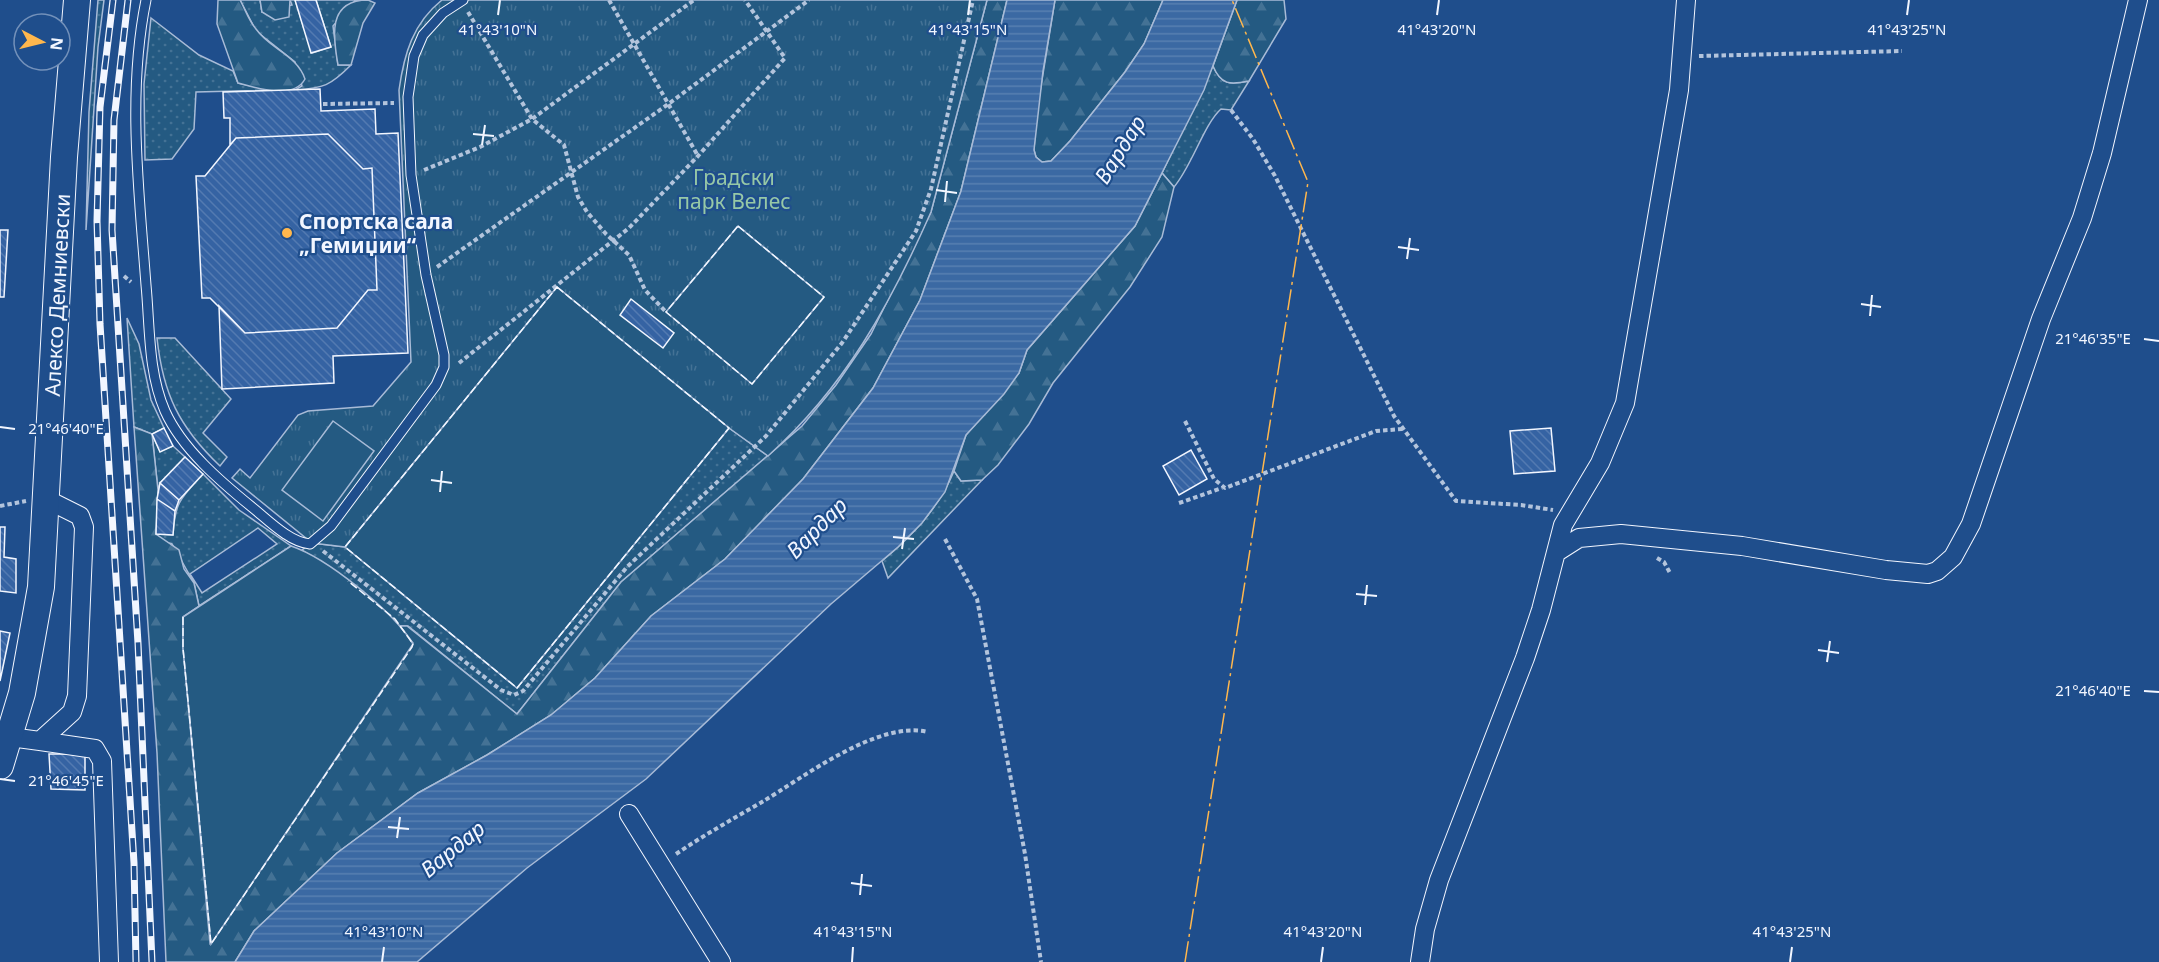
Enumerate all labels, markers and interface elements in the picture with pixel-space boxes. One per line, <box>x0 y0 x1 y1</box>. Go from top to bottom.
north arrow <box>12 12 72 72</box>
text: 41°43'10"N <box>459 19 537 39</box>
text: 41°43'15"N <box>929 19 1007 39</box>
text: 41°43'20"N <box>1398 19 1476 39</box>
text: 41°43'25"N <box>1868 19 1946 39</box>
text: N <box>45 36 69 52</box>
water label: Вардар <box>1086 109 1152 189</box>
park label: Градски парк Велес <box>677 163 791 215</box>
street label: Алексо Демниевски <box>38 193 76 397</box>
place label: Спортска сала „Гемиџии“ <box>299 207 453 259</box>
marker: Спортска сала „Гемиџии“ <box>280 226 294 240</box>
text: 21°46'35"E <box>2055 328 2131 348</box>
text: 21°46'40"E <box>28 418 104 438</box>
water label: Вардар <box>779 490 853 564</box>
text: 21°46'40"E <box>2055 680 2131 700</box>
text: 21°46'45"E <box>28 770 104 790</box>
water label: Вардар <box>413 813 491 883</box>
text: 41°43'10"N <box>345 921 423 941</box>
text: 41°43'15"N <box>814 921 892 941</box>
text: 41°43'20"N <box>1284 921 1362 941</box>
text: 41°43'25"N <box>1753 921 1831 941</box>

